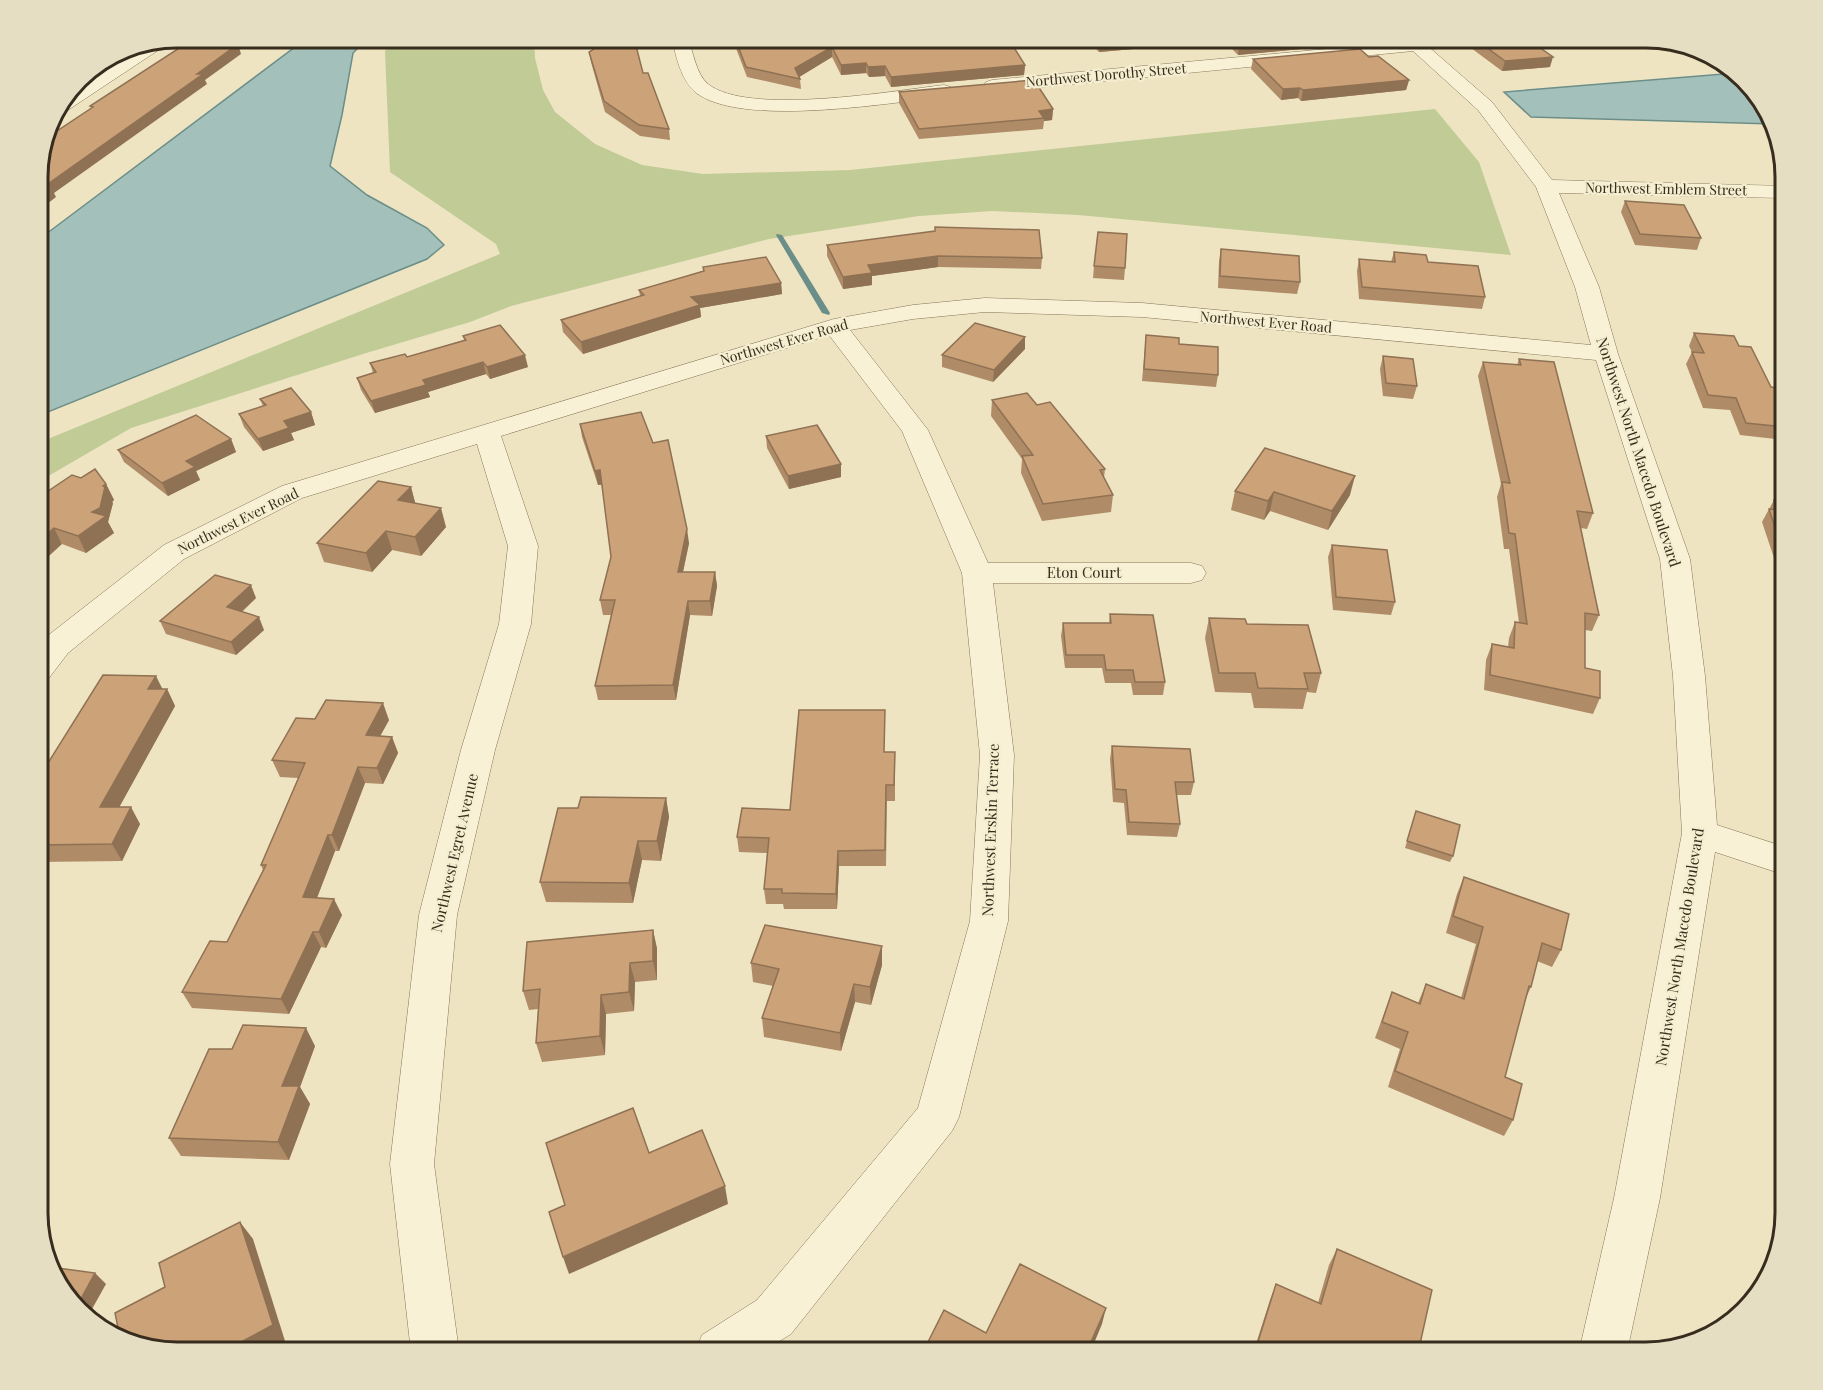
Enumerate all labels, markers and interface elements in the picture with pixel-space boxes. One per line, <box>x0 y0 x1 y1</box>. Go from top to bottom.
street label: Northwest Dorothy Street <box>1025 58 1188 91</box>
street label: Northwest Emblem Street <box>1585 178 1748 199</box>
street label: Northwest Ever Road <box>1199 306 1333 337</box>
street label: Northwest Ever Road <box>718 314 850 369</box>
street label: Northwest North Macedo Boulevard <box>1592 334 1686 569</box>
street label: Northwest Ever Road <box>174 483 301 558</box>
street label: Eton Court <box>1047 562 1122 582</box>
street label: Northwest Erskin Terrace <box>977 743 1003 917</box>
street label: Northwest Egret Avenue <box>426 771 482 934</box>
street label: Northwest North Macedo Boulevard <box>1650 826 1708 1067</box>

